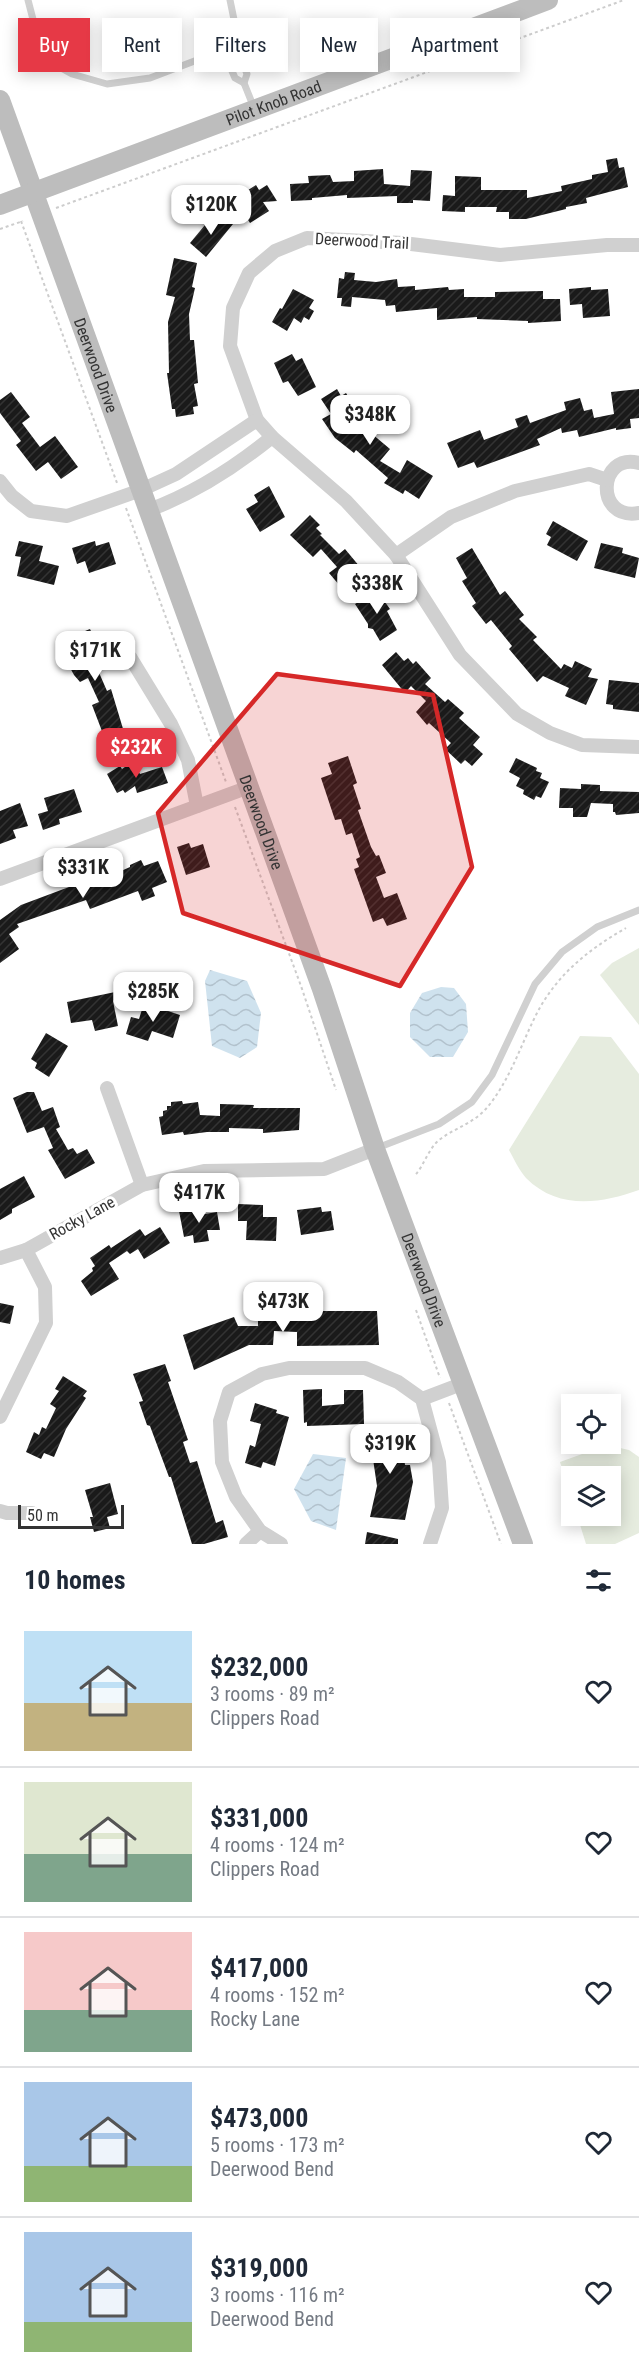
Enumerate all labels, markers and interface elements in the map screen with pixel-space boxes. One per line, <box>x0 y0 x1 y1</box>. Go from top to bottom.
chip: Buy <box>18 18 90 72</box>
chip: Rent <box>102 18 182 72</box>
chip: Filters <box>194 18 288 72</box>
chip: New <box>300 18 378 72</box>
chip: Apartment <box>390 18 520 72</box>
street label: Pilot Knob Road <box>223 76 324 129</box>
pin: $120K <box>169 185 253 236</box>
text: $120K <box>185 192 237 216</box>
street label: Deerwood Trail <box>314 229 410 253</box>
street label: Deerwood Drive <box>70 315 122 415</box>
pin: $348K <box>328 395 412 446</box>
text: $348K <box>344 402 396 426</box>
pin: $338K <box>335 564 419 615</box>
text: $338K <box>351 571 403 595</box>
pin: $171K <box>53 631 137 682</box>
text: $171K <box>69 638 121 662</box>
pin: $232K <box>94 728 178 779</box>
text: $232K <box>110 735 162 759</box>
street label: Deerwood Drive <box>236 772 287 872</box>
pin: $331K <box>41 848 125 899</box>
text: $331K <box>57 855 109 879</box>
pin: $285K <box>111 972 195 1023</box>
text: $285K <box>127 979 179 1003</box>
pin: $417K <box>157 1173 241 1224</box>
text: $417K <box>173 1180 225 1204</box>
street label: Rocky Lane <box>46 1192 118 1244</box>
street label: Deerwood Drive <box>398 1230 450 1330</box>
pin: $473K <box>241 1282 325 1333</box>
text: $473K <box>257 1289 309 1313</box>
map controls <box>561 1394 621 1526</box>
button: locate <box>561 1394 621 1454</box>
pin: $319K <box>348 1424 432 1475</box>
text: $319K <box>364 1431 416 1455</box>
button: layers <box>561 1466 621 1526</box>
scale bar <box>18 1502 124 1530</box>
text: 50 m <box>27 1506 59 1525</box>
icon: filters <box>582 1564 615 1597</box>
text: 10 homes <box>24 1565 126 1595</box>
text: $232,000 <box>210 1652 308 1682</box>
icon: home <box>72 1655 144 1727</box>
icon: heart <box>582 1675 615 1708</box>
text: 3 rooms · 89 m² <box>210 1682 335 1706</box>
text: Clippers Road <box>210 1706 320 1730</box>
text: $331,000 <box>210 1803 308 1833</box>
icon: home <box>72 1806 144 1878</box>
icon: heart <box>582 1826 615 1859</box>
text: 4 rooms · 124 m² <box>210 1833 345 1857</box>
text: Clippers Road <box>210 1857 320 1881</box>
text: $417,000 <box>210 1953 308 1983</box>
icon: home <box>72 1956 144 2028</box>
icon: heart <box>582 1976 615 2009</box>
text: 4 rooms · 152 m² <box>210 1983 345 2007</box>
text: Rocky Lane <box>210 2007 300 2031</box>
text: $473,000 <box>210 2103 308 2133</box>
icon: home <box>72 2106 144 2178</box>
icon: heart <box>582 2126 615 2159</box>
text: 5 rooms · 173 m² <box>210 2133 345 2157</box>
text: Deerwood Bend <box>210 2157 334 2181</box>
text: $319,000 <box>210 2253 308 2283</box>
icon: home <box>72 2256 144 2328</box>
icon: heart <box>582 2276 615 2309</box>
text: 3 rooms · 116 m² <box>210 2283 345 2307</box>
text: Deerwood Bend <box>210 2307 334 2331</box>

